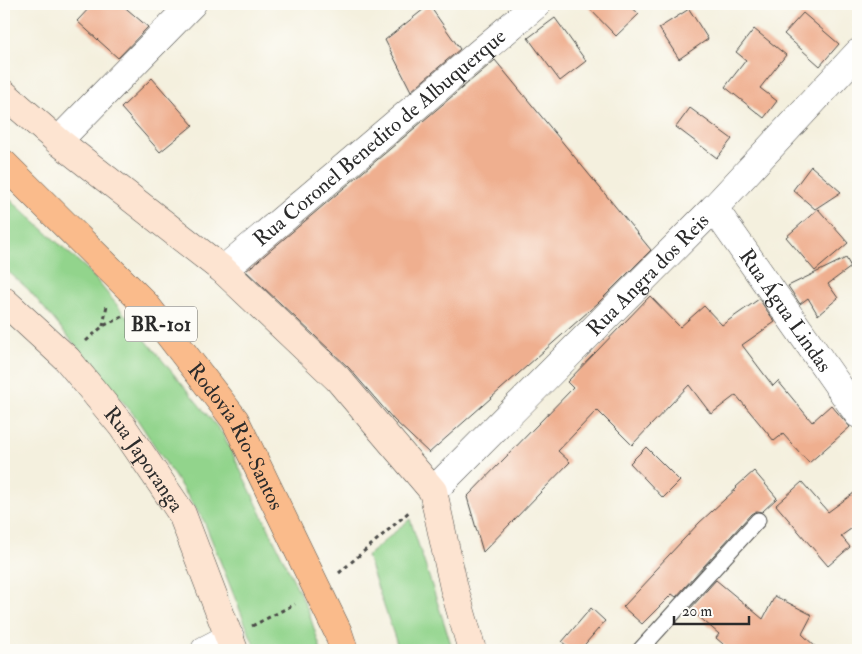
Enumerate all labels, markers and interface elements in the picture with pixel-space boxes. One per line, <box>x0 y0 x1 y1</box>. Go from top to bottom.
street label: Rua Coronel Benedito de Albuquerque <box>247 23 512 252</box>
street label: Rua Angra dos Reis <box>581 207 715 342</box>
street label: Rua Água Lindas <box>733 244 838 377</box>
road number: BR-101 <box>125 306 197 342</box>
street label: Rodovia Rio-Santos <box>182 357 290 514</box>
street label: Rua Japoranga <box>98 401 190 517</box>
scale bar <box>674 594 750 626</box>
text: 20 m <box>682 602 712 621</box>

